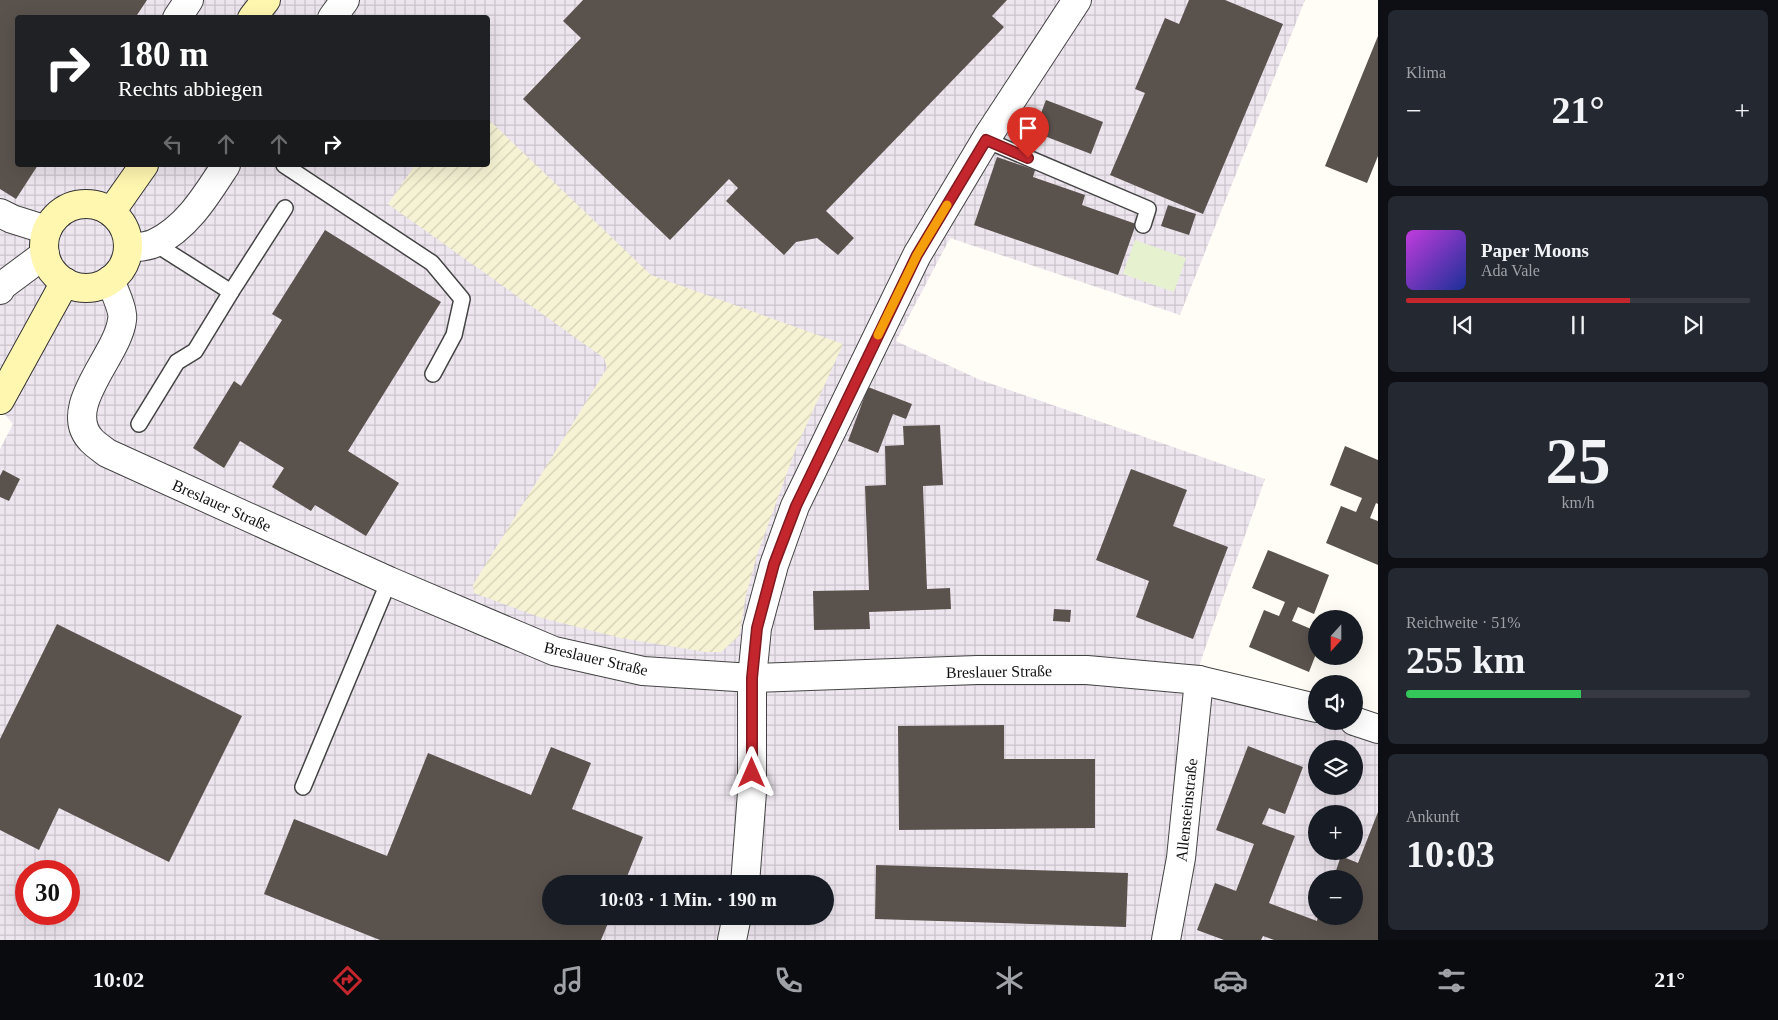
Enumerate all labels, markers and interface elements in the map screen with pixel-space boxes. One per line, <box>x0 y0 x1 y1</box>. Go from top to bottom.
icon: right <box>35 35 100 100</box>
text: 180 m <box>118 35 208 74</box>
text: Klima <box>1406 64 1446 81</box>
text: Rechts abbiegen <box>118 76 263 101</box>
text: 21° <box>1551 89 1605 131</box>
text: − <box>1406 95 1422 126</box>
text: + <box>1734 95 1750 126</box>
pin <box>1007 107 1049 158</box>
icon: arrive <box>1014 114 1042 142</box>
icon: left <box>159 130 187 158</box>
icon: ahead <box>212 130 240 158</box>
icon: ahead <box>265 130 293 158</box>
icon: right <box>318 130 346 158</box>
text: Paper Moons <box>1481 240 1589 261</box>
text: Ada Vale <box>1481 262 1540 279</box>
icon: previous <box>1449 311 1477 339</box>
icon: pause <box>1564 311 1592 339</box>
icon: next <box>1679 311 1707 339</box>
text: 25 <box>1546 425 1611 497</box>
street label: Breslauer Straße <box>170 476 274 535</box>
text: km/h <box>1562 494 1594 511</box>
north arrow <box>1308 610 1362 665</box>
map controls <box>1308 610 1363 925</box>
text: Reichweite · 51% <box>1406 614 1521 631</box>
street label: Breslauer Straße <box>542 638 650 679</box>
text: 255 km <box>1406 639 1525 681</box>
street label: Breslauer Straße <box>946 662 1052 681</box>
button: sound <box>1308 675 1363 730</box>
button: layers <box>1308 740 1363 795</box>
position arrow <box>725 746 777 798</box>
street label: Allensteinstraße <box>1173 757 1200 863</box>
button: + <box>1308 805 1363 860</box>
text: Ankunft <box>1406 808 1459 825</box>
text: 10:03 <box>1406 833 1495 875</box>
speed limit sign: 30 <box>15 860 80 925</box>
button: − <box>1308 870 1363 925</box>
text: 10:03 · 1 Min. · 190 m <box>599 889 777 910</box>
icon: directions <box>330 963 365 998</box>
icon: music <box>551 963 586 998</box>
icon: phone <box>771 963 806 998</box>
icon: climate <box>992 963 1027 998</box>
icon: car <box>1213 963 1248 998</box>
icon: filters <box>1434 963 1469 998</box>
text: 10:02 <box>93 967 144 992</box>
text: 21° <box>1654 967 1685 992</box>

